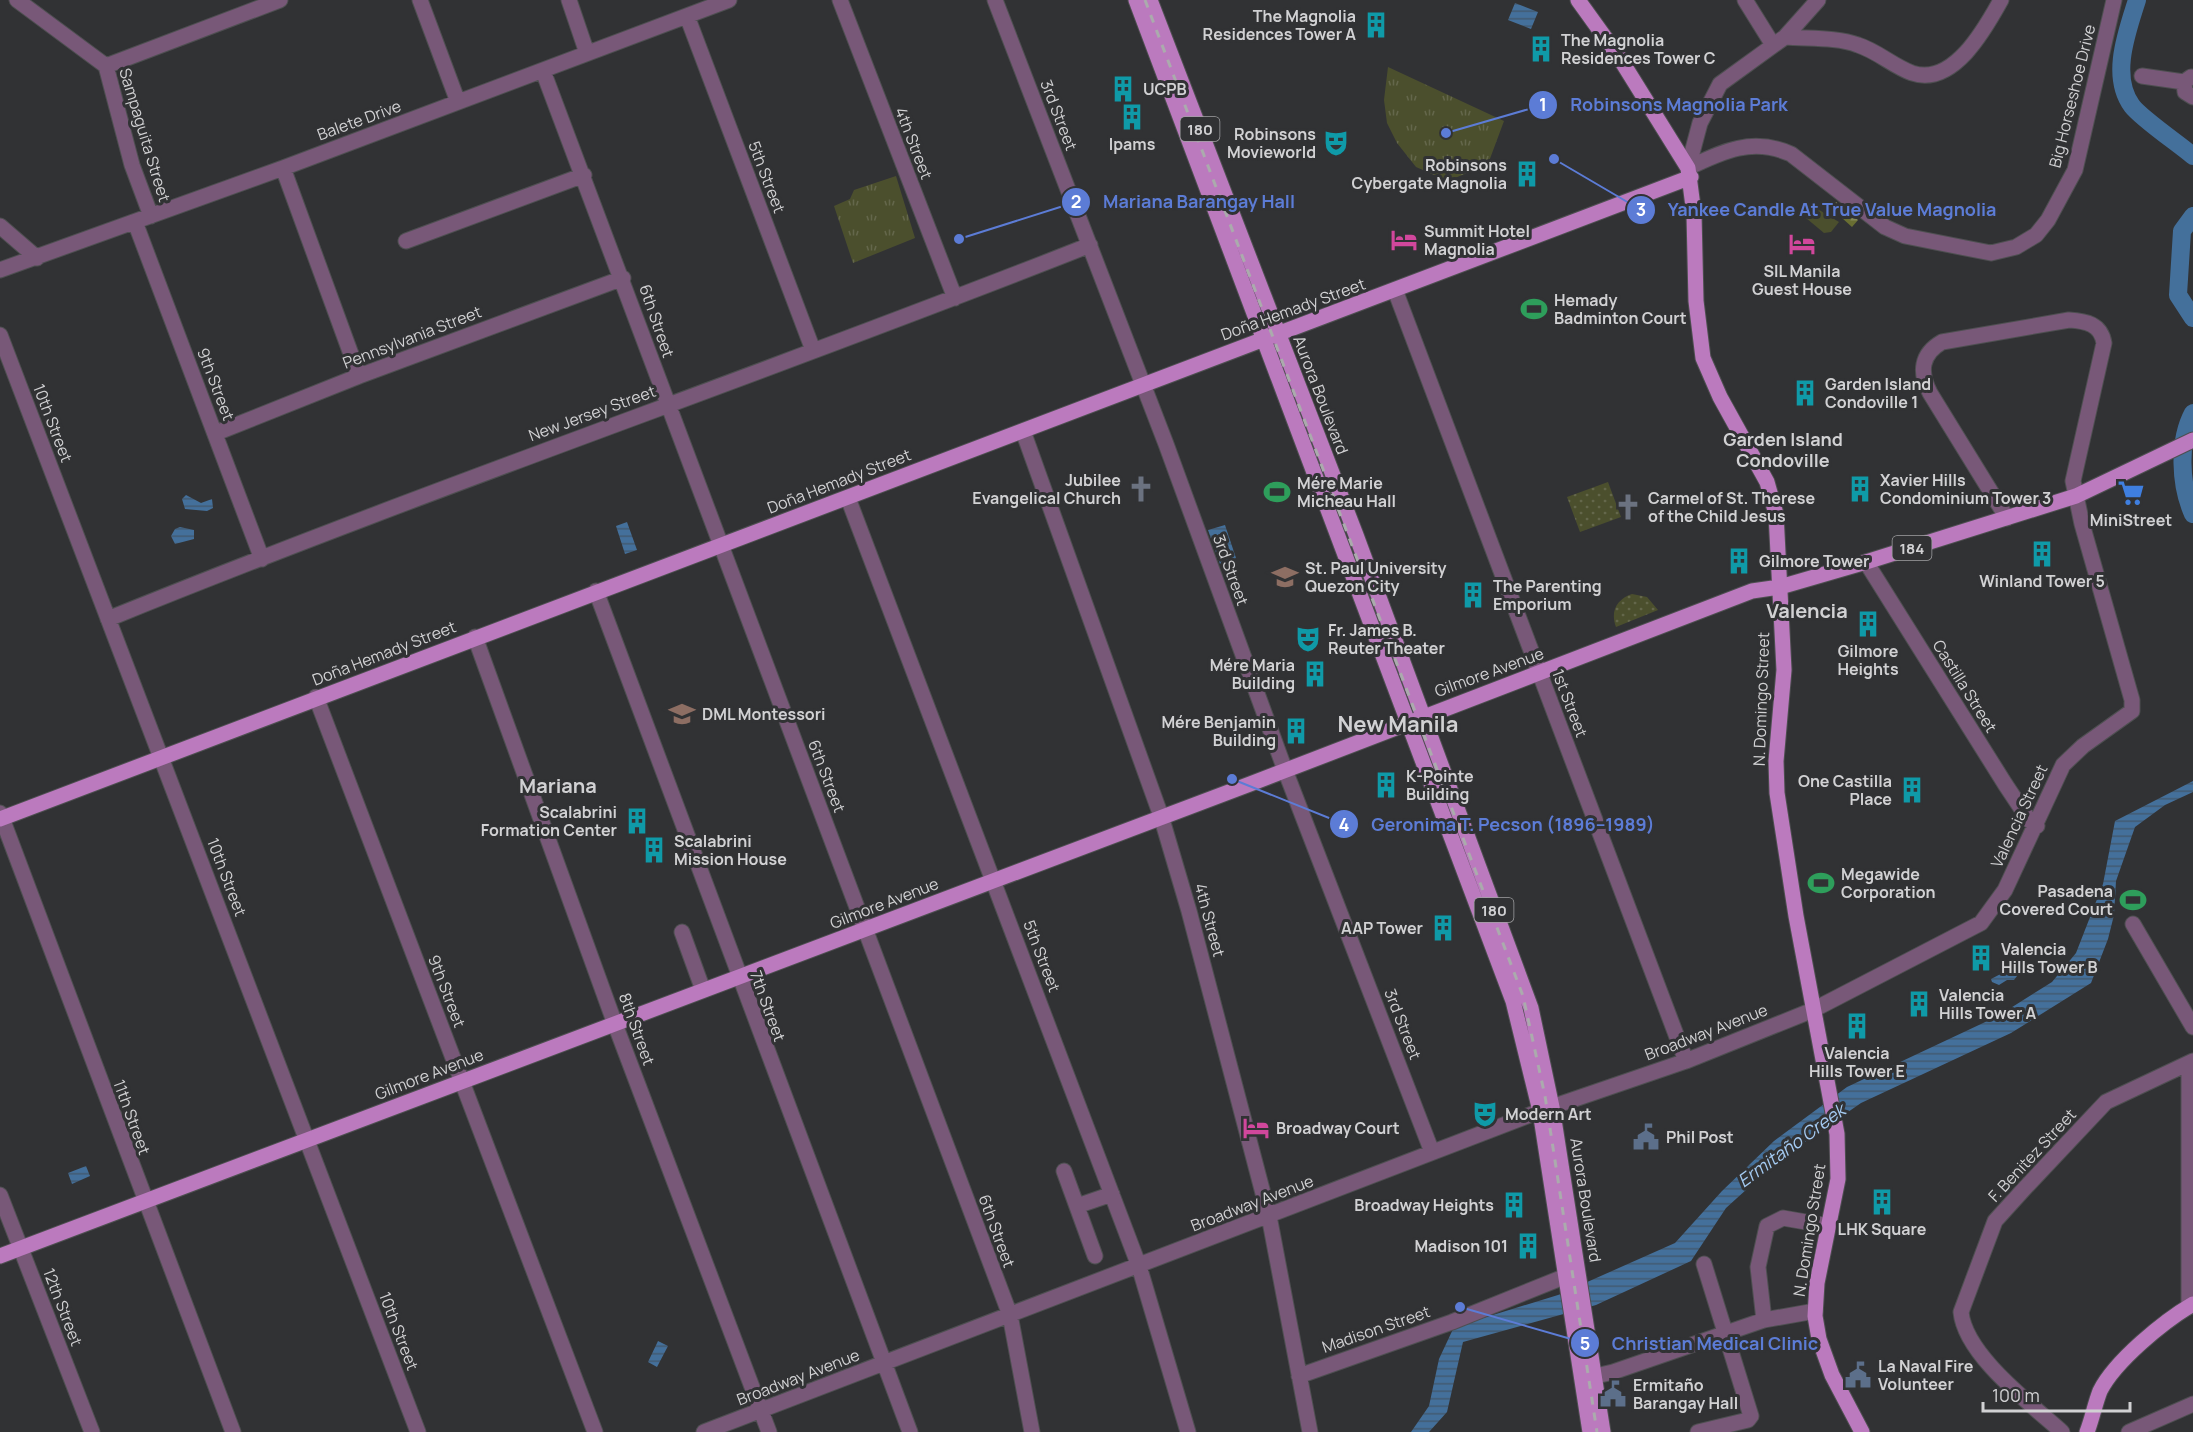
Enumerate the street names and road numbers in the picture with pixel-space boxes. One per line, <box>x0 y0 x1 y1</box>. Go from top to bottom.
street label: Big Horseshoe Drive <box>2044 22 2100 170</box>
street label: Sampaguita Street <box>114 65 176 205</box>
street label: 3rd Street <box>1035 76 1083 154</box>
street label: Balete Drive <box>314 95 404 145</box>
street label: 4th Street <box>890 104 938 182</box>
road number: 180 <box>1180 117 1220 141</box>
street label: 5th Street <box>743 138 791 216</box>
street label: Doña Hemady Street <box>1218 273 1368 345</box>
street label: 6th Street <box>634 281 680 361</box>
street label: Pennsylvania Street <box>340 300 484 374</box>
street label: Aurora Boulevard <box>1288 333 1354 457</box>
street label: 9th Street <box>192 345 240 423</box>
street label: New Jersey Street <box>525 380 659 446</box>
street label: 10th Street <box>28 381 78 465</box>
street label: Doña Hemady Street <box>764 443 914 519</box>
street label: 3rd Street <box>1208 531 1254 609</box>
road number: 184 <box>1892 536 1932 560</box>
street label: Doña Hemady Street <box>309 615 459 691</box>
street label: N. Domingo Street <box>1748 631 1774 767</box>
street label: Castilla Street <box>1928 635 2002 737</box>
street label: Gilmore Avenue <box>1431 642 1547 702</box>
street label: 1st Street <box>1547 666 1593 740</box>
street label: 6th Street <box>803 737 851 815</box>
street label: Valencia Street <box>1985 761 2053 871</box>
street label: 10th Street <box>202 835 252 919</box>
street label: Gilmore Avenue <box>827 872 941 934</box>
street label: 4th Street <box>1190 881 1230 959</box>
road number: 180 <box>1474 898 1514 922</box>
street label: 5th Street <box>1018 917 1066 995</box>
street label: 9th Street <box>423 952 471 1030</box>
street label: 7th Street <box>745 967 791 1045</box>
street label: 3rd Street <box>1379 985 1427 1063</box>
street label: 8th Street <box>614 990 660 1068</box>
street label: Broadway Avenue <box>1641 998 1771 1066</box>
street label: Gilmore Avenue <box>372 1043 486 1105</box>
street label: 11th Street <box>108 1076 156 1158</box>
street label: F. Benitez Street <box>1983 1104 2081 1206</box>
street label: Aurora Boulevard <box>1565 1136 1607 1264</box>
street label: N. Domingo Street <box>1788 1162 1830 1298</box>
street label: Broadway Avenue <box>1187 1169 1317 1237</box>
street label: 6th Street <box>974 1192 1020 1270</box>
street label: 12th Street <box>38 1265 88 1349</box>
street label: 10th Street <box>374 1289 424 1373</box>
street label: Madison Street <box>1319 1300 1433 1358</box>
street label: Broadway Avenue <box>733 1343 863 1411</box>

